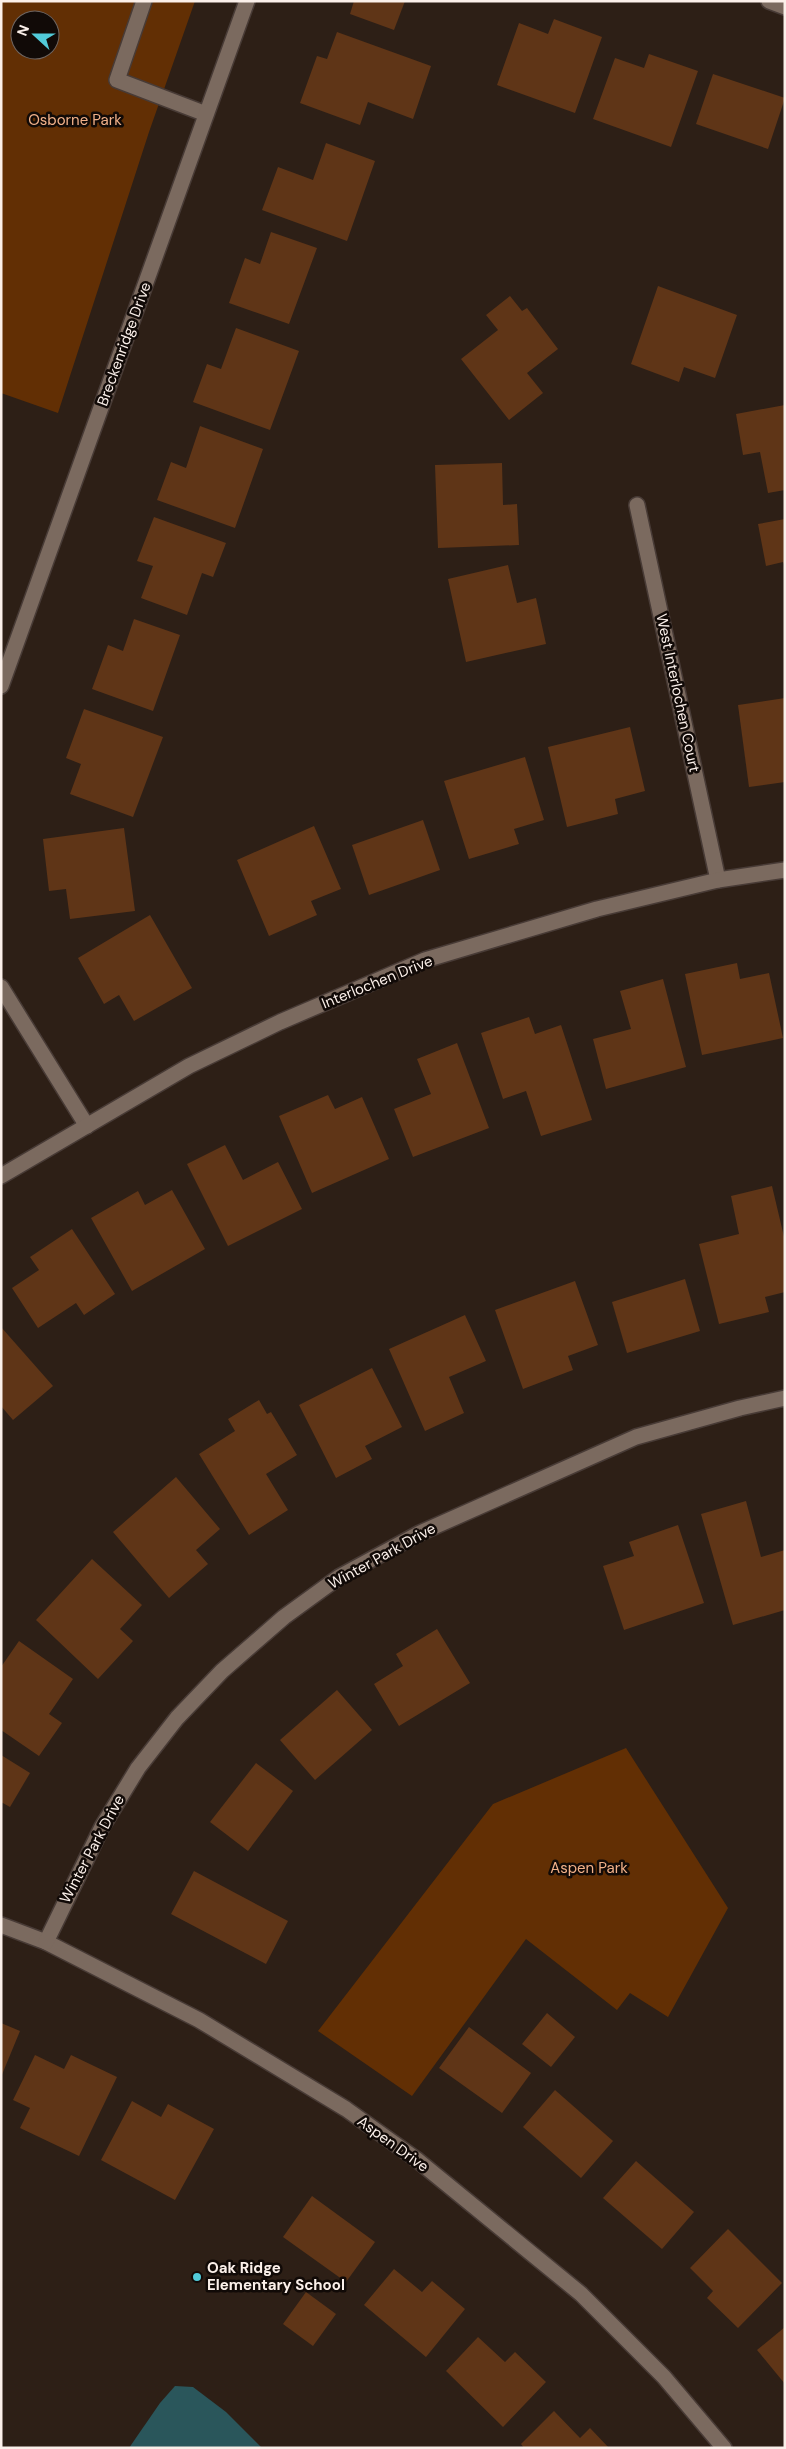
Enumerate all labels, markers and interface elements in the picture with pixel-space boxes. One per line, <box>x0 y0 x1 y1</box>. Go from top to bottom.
north arrow <box>10 10 60 60</box>
text: N <box>13 22 33 38</box>
park label: Osborne Park <box>28 110 122 130</box>
street label: Breckenridge Drive <box>92 279 156 409</box>
street label: West Interlochen Court <box>651 612 705 774</box>
street label: Interlochen Drive <box>319 951 435 1013</box>
street label: Winter Park Drive <box>325 1518 439 1594</box>
street label: Winter Park Drive <box>55 1792 129 1906</box>
park label: Aspen Park <box>550 1858 628 1878</box>
street label: Aspen Drive <box>353 2111 433 2177</box>
place label: Oak Ridge Elementary School <box>207 2258 345 2295</box>
marker: Oak Ridge Elementary School <box>191 2271 203 2283</box>

